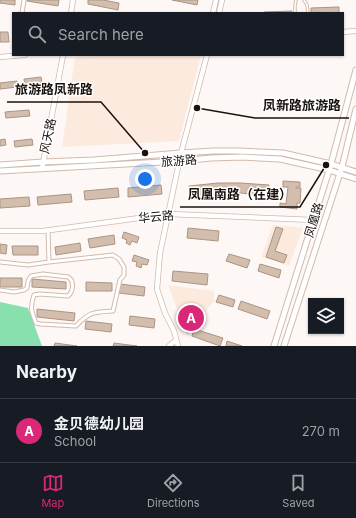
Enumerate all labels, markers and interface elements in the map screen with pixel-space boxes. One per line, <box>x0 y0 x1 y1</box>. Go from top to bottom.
search box <box>12 12 344 56</box>
icon: search <box>26 23 48 45</box>
text: Search here <box>58 25 144 44</box>
callout: 旅游路凤新路 <box>7 77 101 102</box>
text: 旅游路凤新路 <box>15 81 93 97</box>
callout: 凤新路旅游路 <box>255 93 349 118</box>
text: 凤新路旅游路 <box>263 97 341 113</box>
street label: 风天路 <box>36 117 59 155</box>
street label: 旅游路 <box>160 152 197 169</box>
your location <box>135 169 155 189</box>
callout: 凤凰南路（在建） <box>180 182 300 207</box>
text: 凤凰南路（在建） <box>188 186 292 202</box>
street label: 凤凰路 <box>301 200 326 239</box>
street label: 华云路 <box>137 207 175 226</box>
map controls <box>308 298 344 334</box>
button: layers <box>308 298 344 334</box>
pin: A <box>178 303 204 333</box>
text: Nearby <box>16 362 77 382</box>
text: 金贝德幼儿园 <box>54 414 144 433</box>
text: A <box>24 423 34 439</box>
text: 270 m <box>302 423 340 439</box>
text: School <box>54 433 96 449</box>
tab: Map <box>41 472 64 510</box>
tab: Directions <box>147 472 200 510</box>
tab: Saved <box>282 472 315 510</box>

